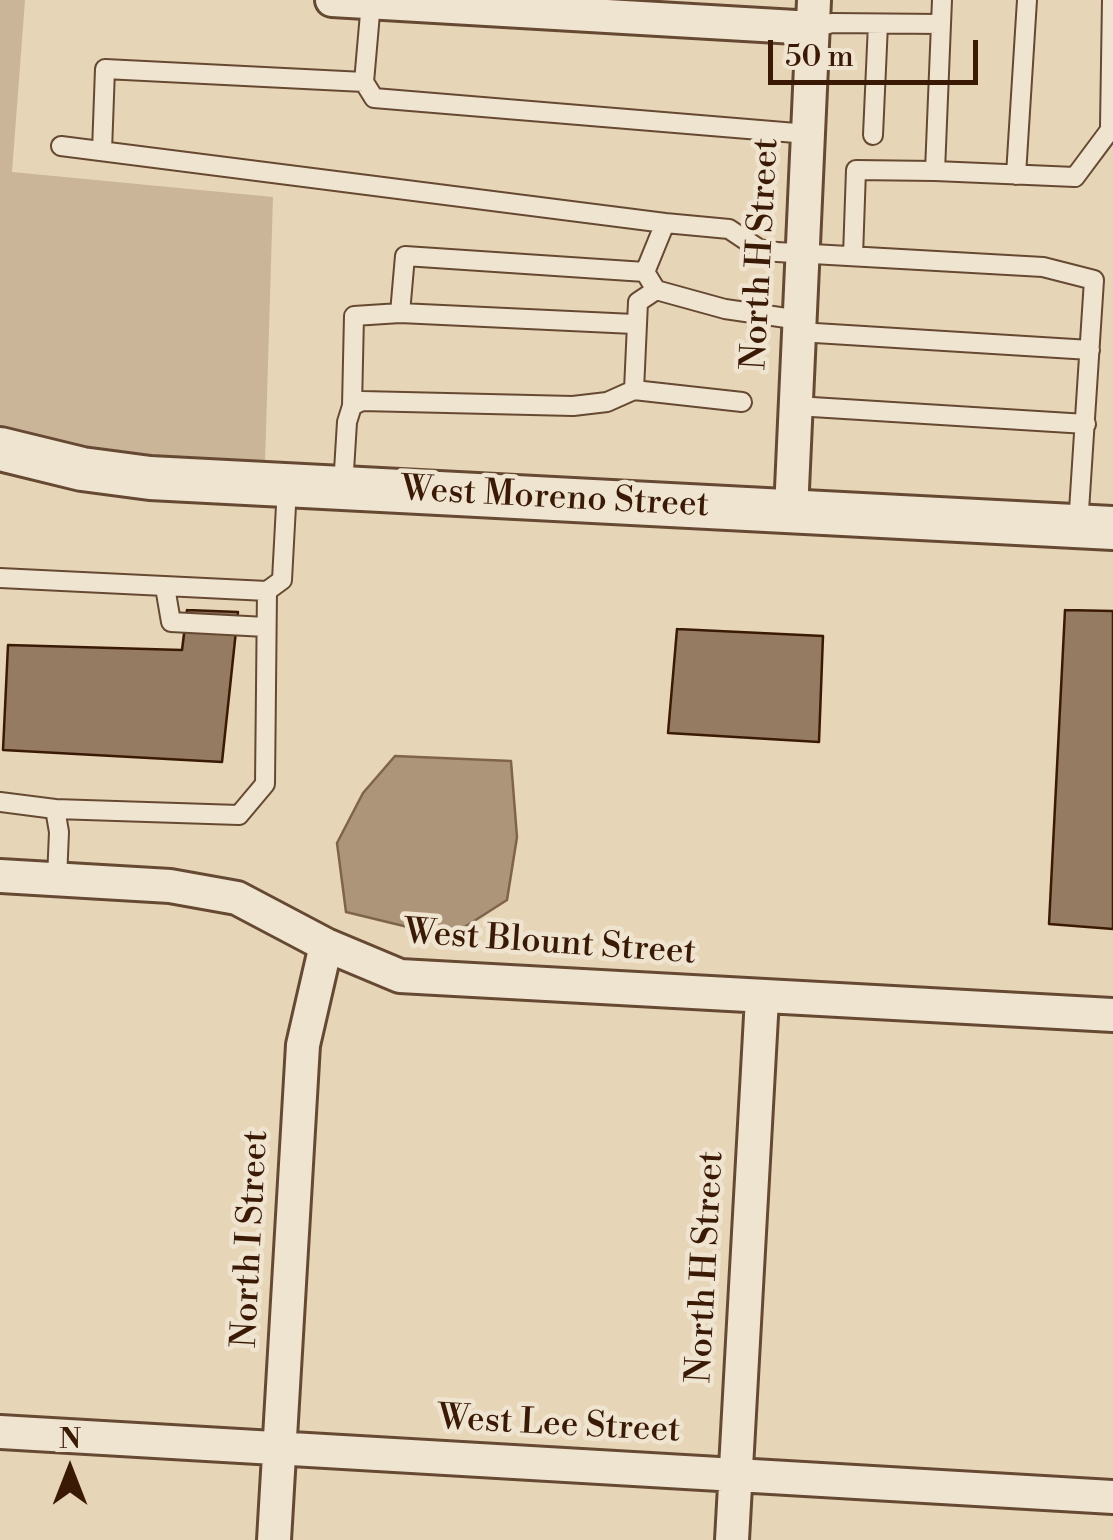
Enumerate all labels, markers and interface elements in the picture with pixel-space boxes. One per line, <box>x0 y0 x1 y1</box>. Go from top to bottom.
scale bar <box>773 20 983 82</box>
text: 50 m <box>785 38 854 76</box>
street label: North H Street <box>735 137 789 371</box>
street label: West Moreno Street <box>400 470 710 528</box>
street label: West Blount Street <box>403 913 697 975</box>
street label: North I Street <box>225 1129 279 1349</box>
street label: North H Street <box>680 1150 734 1384</box>
street label: West Lee Street <box>436 1399 682 1453</box>
north arrow <box>20 1420 120 1520</box>
text: N <box>59 1422 81 1457</box>

